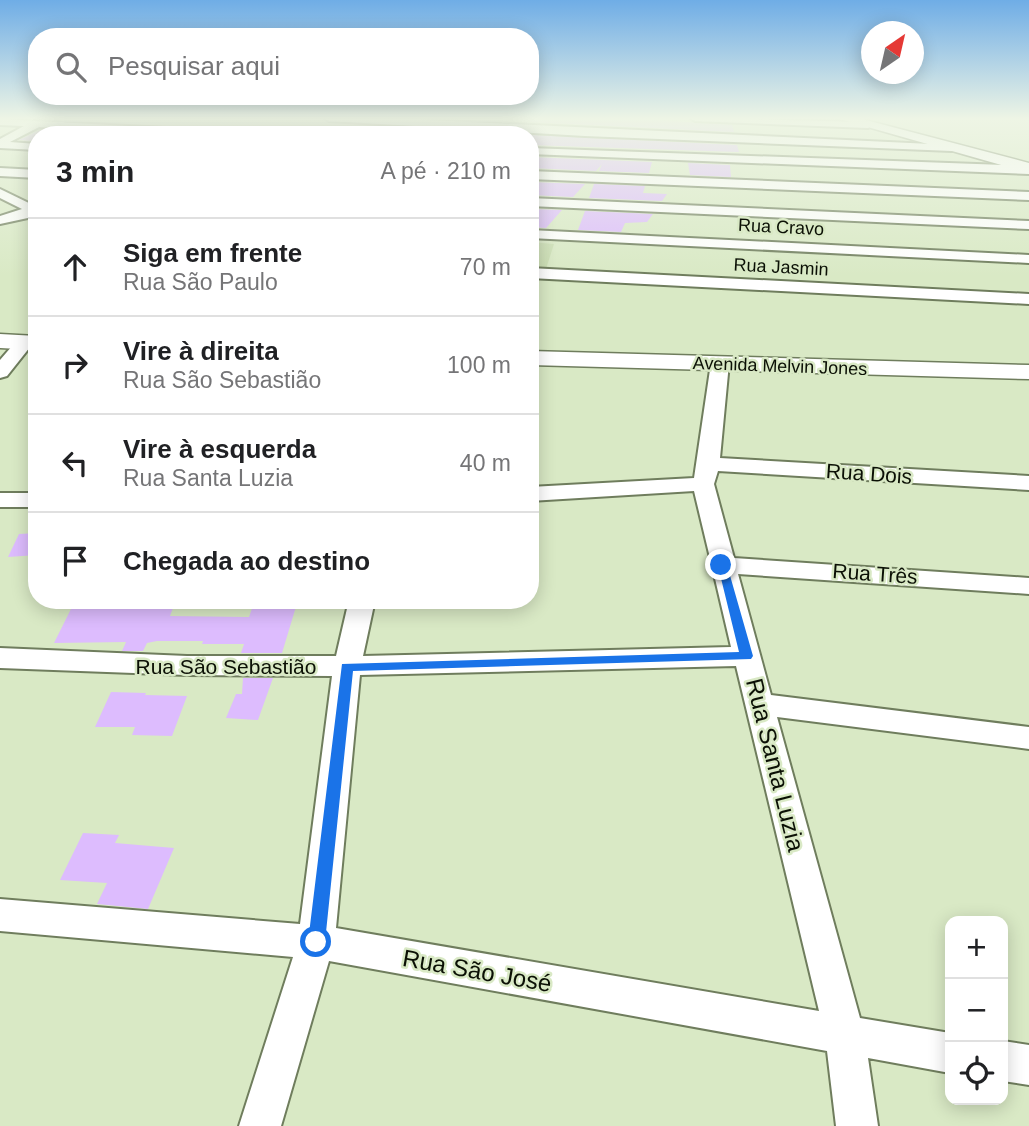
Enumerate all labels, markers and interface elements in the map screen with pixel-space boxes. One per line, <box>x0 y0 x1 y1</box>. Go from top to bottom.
north arrow <box>861 21 924 84</box>
search box <box>28 28 539 105</box>
icon: search <box>52 48 90 86</box>
text: Pesquisar aqui <box>108 51 280 81</box>
text: 3 min <box>56 155 134 188</box>
text: A pé · 210 m <box>381 158 511 184</box>
street label: Rua Cravo <box>738 215 824 239</box>
text: Siga em frente <box>123 238 302 268</box>
icon: ahead <box>56 248 94 286</box>
text: 70 m <box>460 254 511 280</box>
street label: Rua Jasmin <box>733 255 829 279</box>
text: Rua São Paulo <box>123 269 278 295</box>
text: Vire à direita <box>123 336 279 366</box>
icon: right <box>56 346 94 384</box>
text: 100 m <box>447 352 511 378</box>
street label: Avenida Melvin Jones <box>692 353 868 379</box>
text: Rua São Sebastião <box>123 367 321 393</box>
text: Vire à esquerda <box>123 434 316 464</box>
icon: left <box>56 444 94 482</box>
text: 40 m <box>460 450 511 476</box>
street label: Rua Dois <box>825 459 913 488</box>
text: Rua Santa Luzia <box>123 465 293 491</box>
icon: arrive <box>56 542 94 580</box>
text: Chegada ao destino <box>123 546 370 576</box>
route end <box>705 549 736 580</box>
street label: Rua Três <box>832 559 918 588</box>
street label: Rua São Sebastião <box>136 655 316 678</box>
street label: Rua Santa Luzia <box>741 676 810 855</box>
map controls <box>945 916 1008 1105</box>
button: + <box>945 916 1008 979</box>
route start <box>300 926 331 957</box>
street label: Rua São José <box>401 944 554 997</box>
button: − <box>945 979 1008 1042</box>
button: locate <box>945 1042 1008 1105</box>

